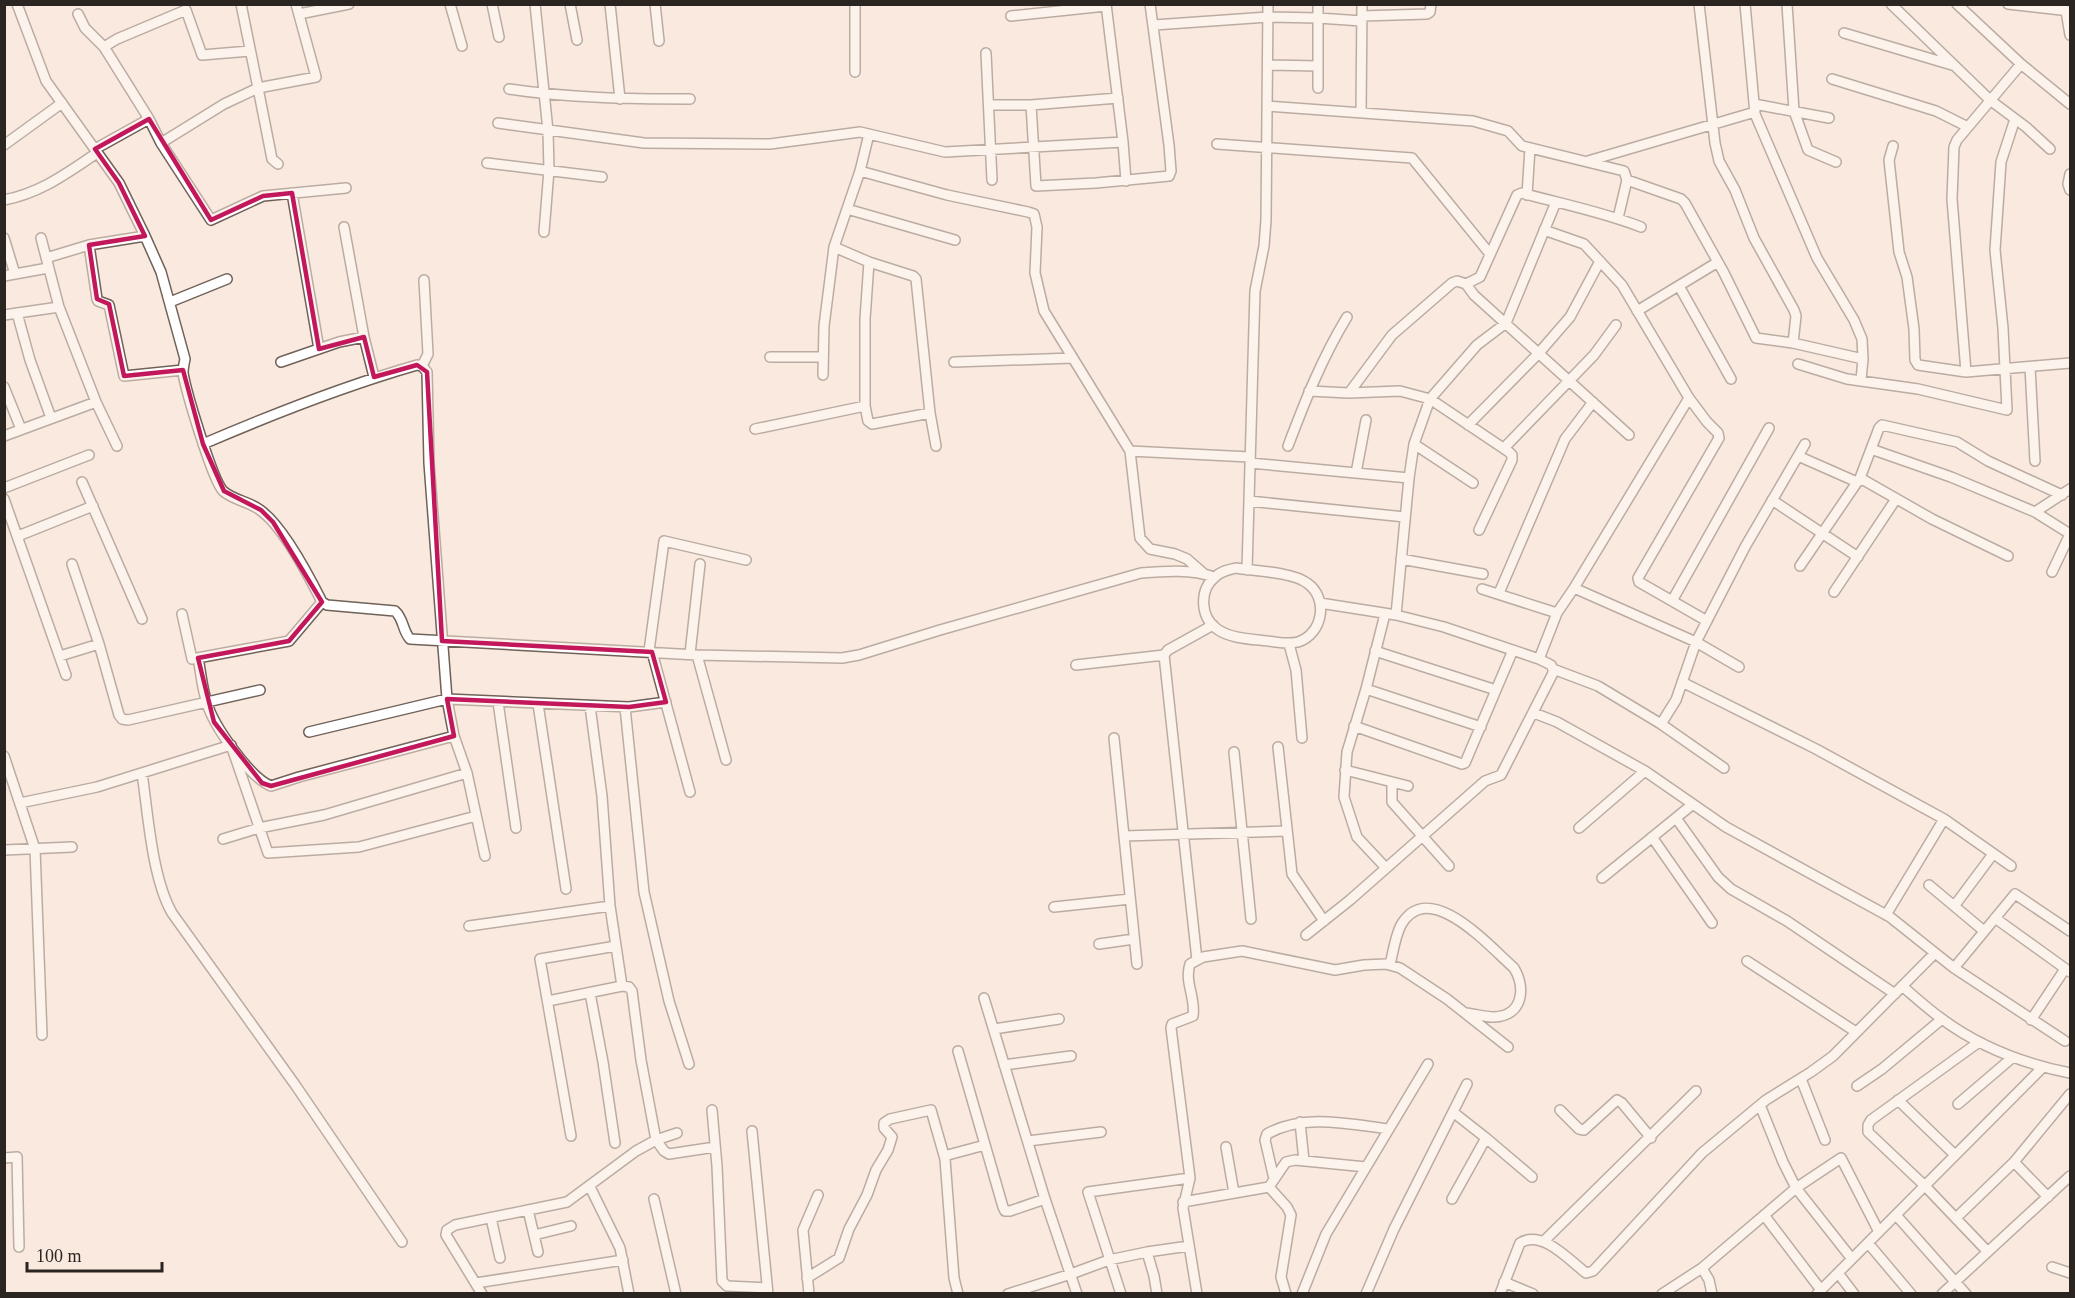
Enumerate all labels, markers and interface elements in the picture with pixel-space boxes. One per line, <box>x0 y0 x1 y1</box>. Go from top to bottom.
scale bar <box>27 1235 162 1273</box>
text: 100 m <box>36 1246 82 1266</box>

